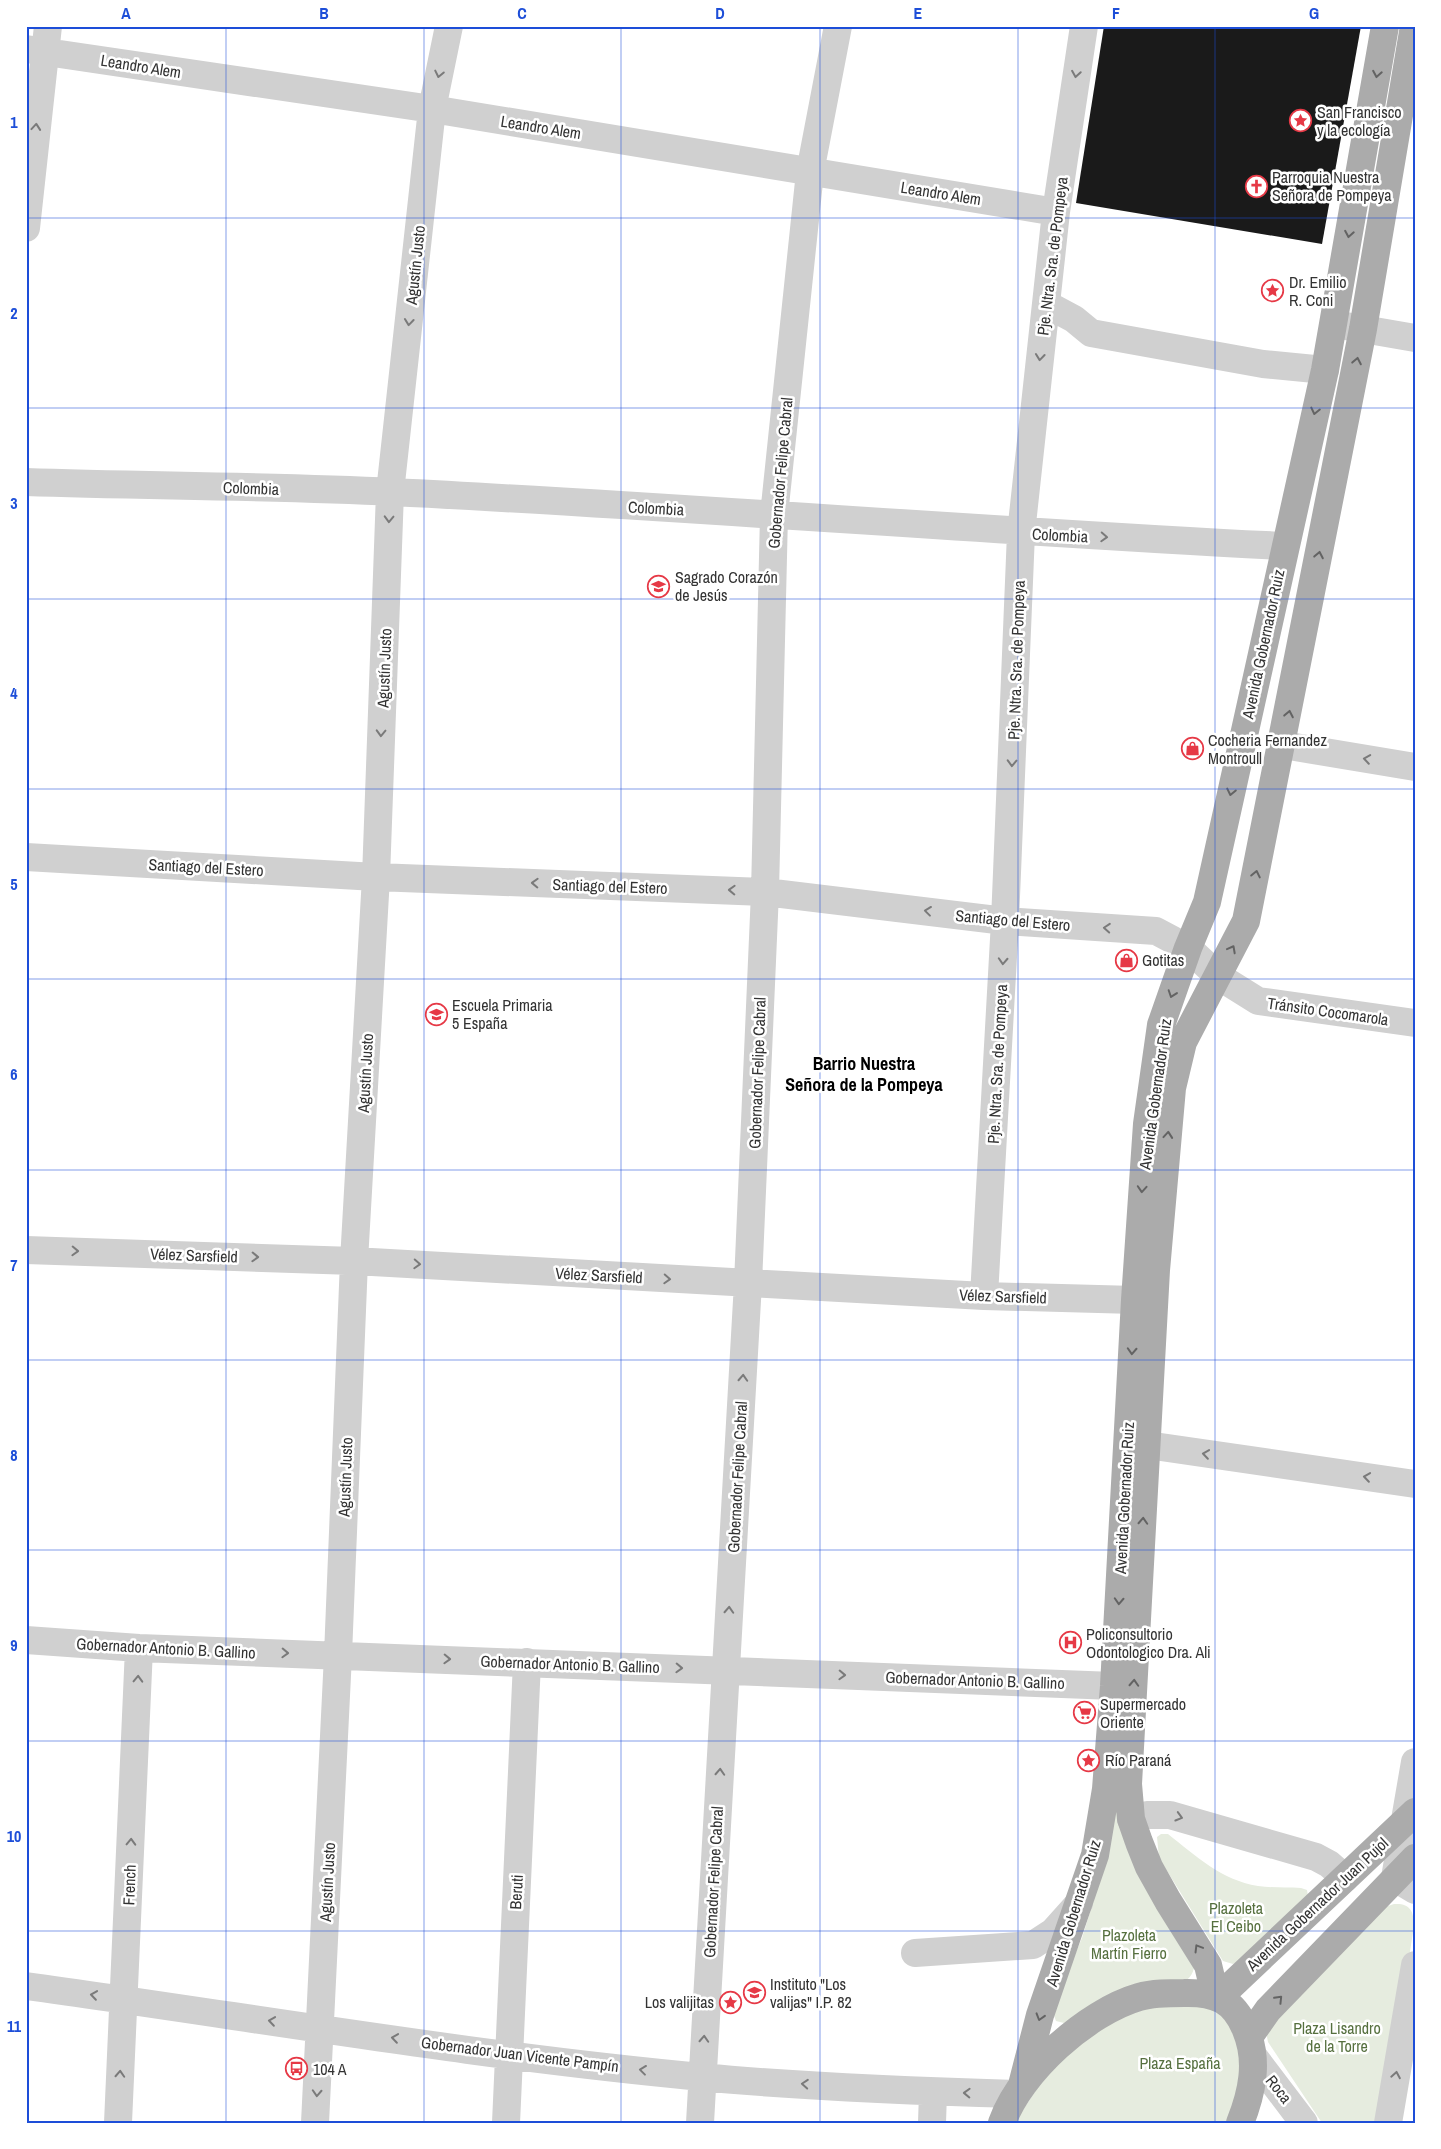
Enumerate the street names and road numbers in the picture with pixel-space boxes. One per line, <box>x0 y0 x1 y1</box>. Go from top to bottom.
street label: Leandro Alem <box>99 49 183 83</box>
street label: Leandro Alem <box>499 110 583 144</box>
street label: Pje. Ntra. Sra. de Pompeya <box>1031 175 1073 337</box>
street label: Leandro Alem <box>899 176 983 210</box>
street label: Agustín Justo <box>400 224 430 307</box>
street label: Gobernador Felipe Cabral <box>762 396 798 550</box>
street label: Colombia <box>223 476 280 500</box>
street label: Colombia <box>627 496 685 520</box>
street label: Colombia <box>1031 523 1089 547</box>
street label: Avenida Gobernador Ruiz <box>1236 567 1290 722</box>
street label: Pje. Ntra. Sra. de Pompeya <box>1002 579 1030 740</box>
street label: Agustín Justo <box>372 628 396 709</box>
street label: Santiago del Estero <box>148 853 264 881</box>
street label: Santiago del Estero <box>552 873 668 899</box>
street label: Santiago del Estero <box>955 904 1071 936</box>
street label: Pje. Ntra. Sra. de Pompeya <box>982 983 1012 1144</box>
street label: Tránsito Cocomarola <box>1266 992 1391 1030</box>
street label: Gobernador Felipe Cabral <box>743 997 771 1149</box>
street label: Avenida Gobernador Ruiz <box>1133 1017 1177 1172</box>
street label: Agustín Justo <box>352 1033 378 1114</box>
street label: Vélez Sarsfield <box>150 1242 238 1268</box>
street label: Vélez Sarsfield <box>555 1262 643 1288</box>
street label: Vélez Sarsfield <box>959 1283 1047 1309</box>
street label: Gobernador Felipe Cabral <box>722 1401 752 1553</box>
street label: Avenida Gobernador Ruiz <box>1109 1421 1139 1576</box>
street label: Agustín Justo <box>333 1437 357 1518</box>
street label: Gobernador Antonio B. Gallino <box>76 1632 256 1664</box>
street label: Gobernador Antonio B. Gallino <box>480 1650 660 1678</box>
street label: Gobernador Antonio B. Gallino <box>885 1666 1065 1694</box>
street label: Gobernador Felipe Cabral <box>698 1806 728 1958</box>
street label: Avenida Gobernador Juan Pujol <box>1241 1832 1393 1976</box>
street label: Avenida Gobernador Ruiz <box>1040 1837 1106 1990</box>
street label: Agustín Justo <box>314 1842 340 1923</box>
street label: French <box>117 1864 141 1906</box>
street label: Beruti <box>504 1874 528 1910</box>
street label: Gobernador Juan Vicente Pampín <box>420 2031 620 2077</box>
street label: Roca <box>1261 2070 1298 2108</box>

